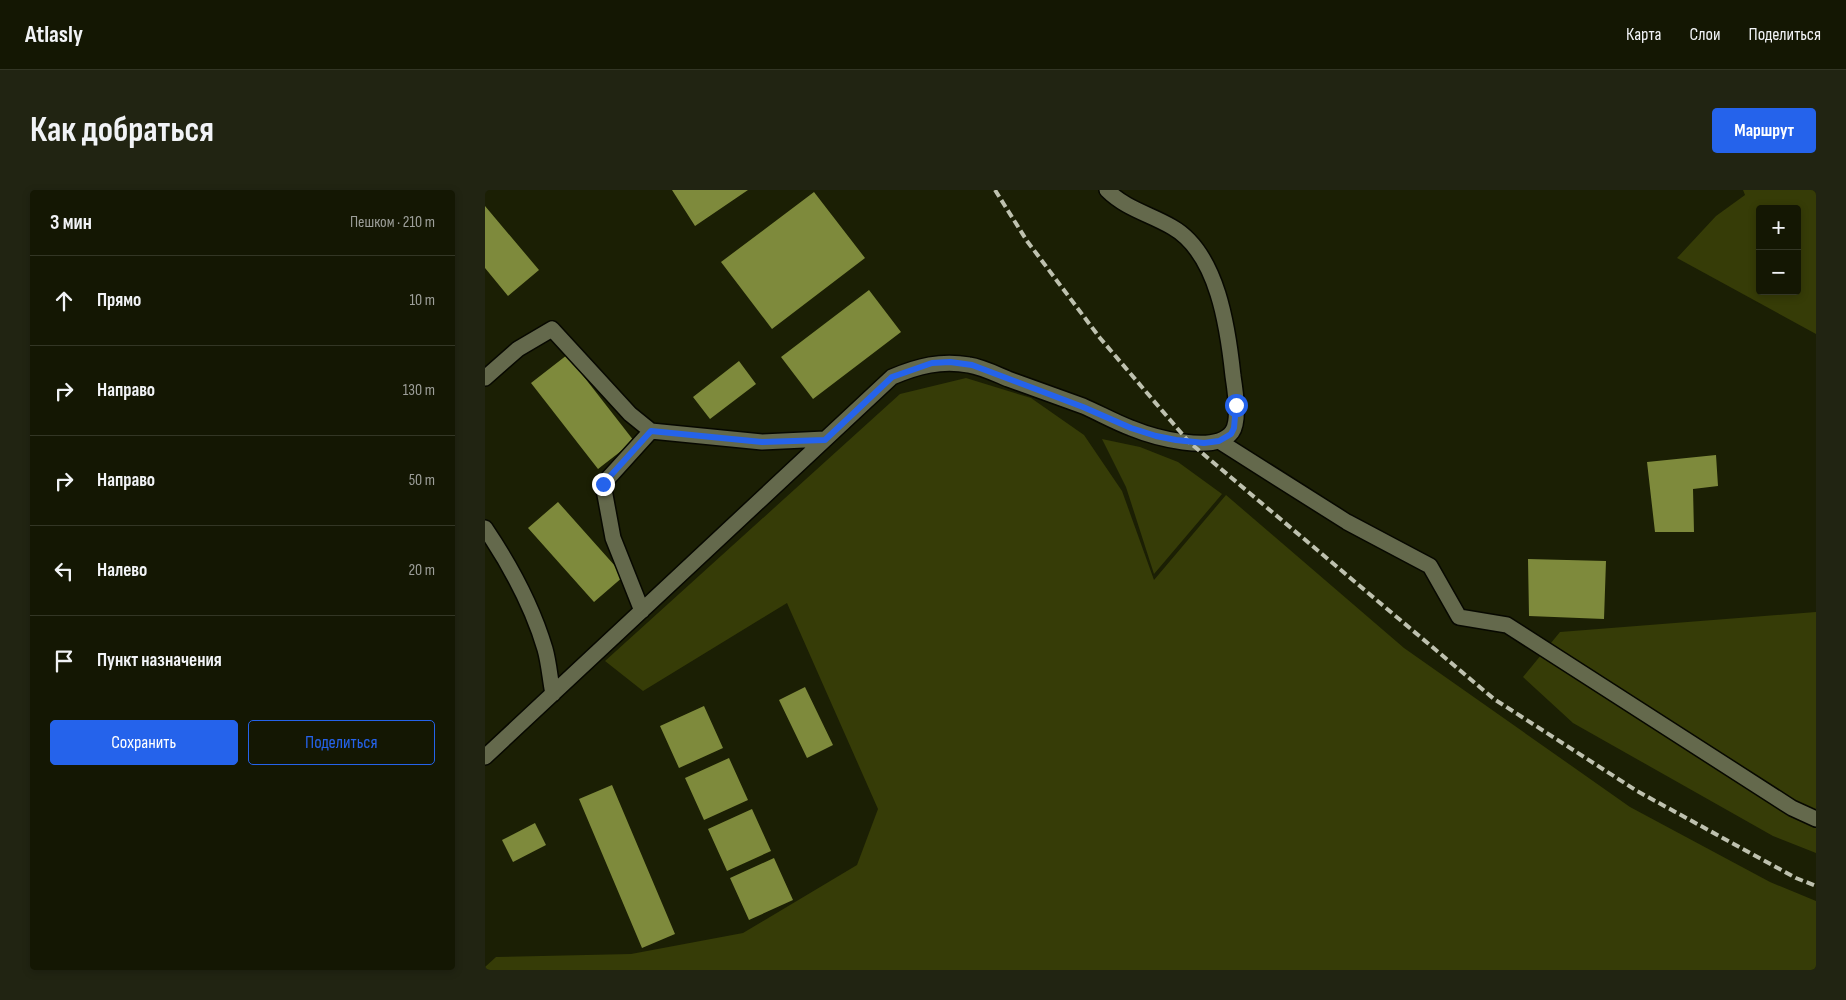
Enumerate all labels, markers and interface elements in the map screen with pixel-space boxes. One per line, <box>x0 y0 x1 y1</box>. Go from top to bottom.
text: Atlasly <box>25 20 83 49</box>
text: Карта <box>1626 24 1662 45</box>
text: Слои <box>1690 24 1721 45</box>
text: Поделиться <box>1749 24 1821 45</box>
button: Маршрут <box>1712 108 1816 153</box>
text: Как добраться <box>30 109 214 152</box>
map controls <box>1756 205 1801 295</box>
button: + <box>1756 205 1801 250</box>
text: 3 мин <box>50 210 92 235</box>
text: Пешком · 210 m <box>350 213 435 232</box>
button: − <box>1756 250 1801 295</box>
icon: ahead <box>50 287 78 315</box>
text: Прямо <box>97 289 141 312</box>
text: 10 m <box>409 291 435 310</box>
icon: right <box>50 377 78 405</box>
text: Направо <box>97 379 155 402</box>
text: 130 m <box>403 381 435 400</box>
route start <box>1225 394 1248 417</box>
icon: right <box>50 467 78 495</box>
text: Направо <box>97 469 155 492</box>
text: 50 m <box>409 471 435 490</box>
route end <box>592 473 615 496</box>
icon: left <box>50 557 78 585</box>
text: Налево <box>97 559 147 582</box>
text: 20 m <box>408 561 435 580</box>
icon: arrive <box>50 647 78 675</box>
text: Пункт назначения <box>97 649 222 672</box>
button: Сохранить <box>50 720 238 765</box>
button: Поделиться <box>248 720 435 765</box>

